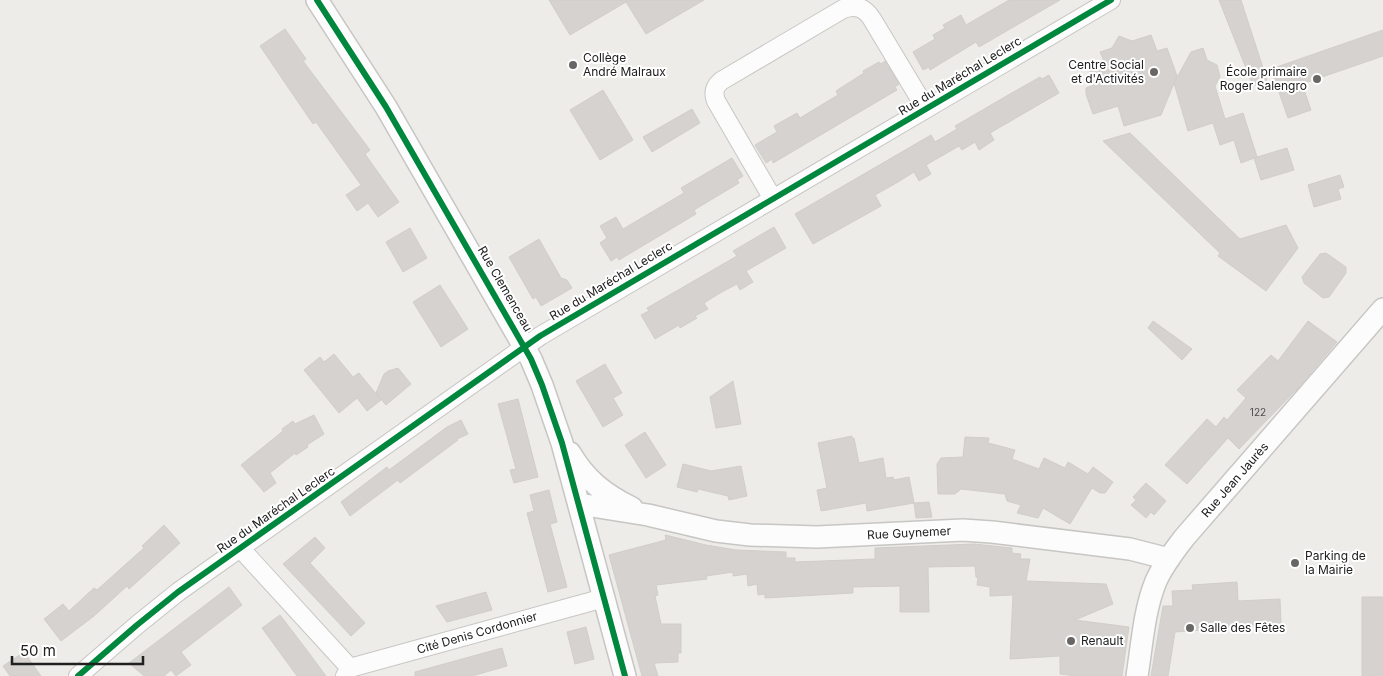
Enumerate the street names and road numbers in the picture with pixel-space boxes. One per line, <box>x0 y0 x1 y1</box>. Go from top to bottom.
street label: Rue du Maréchal Leclerc <box>896 33 1024 118</box>
street label: Rue du Maréchal Leclerc <box>547 238 675 323</box>
street label: Rue Clemenceau <box>475 243 536 334</box>
street label: Rue Jean Jaurès <box>1198 439 1271 520</box>
street label: Rue du Maréchal Leclerc <box>214 463 338 556</box>
street label: Rue Guynemer <box>867 523 952 542</box>
street label: Cité Denis Cordonnier <box>415 608 539 657</box>

